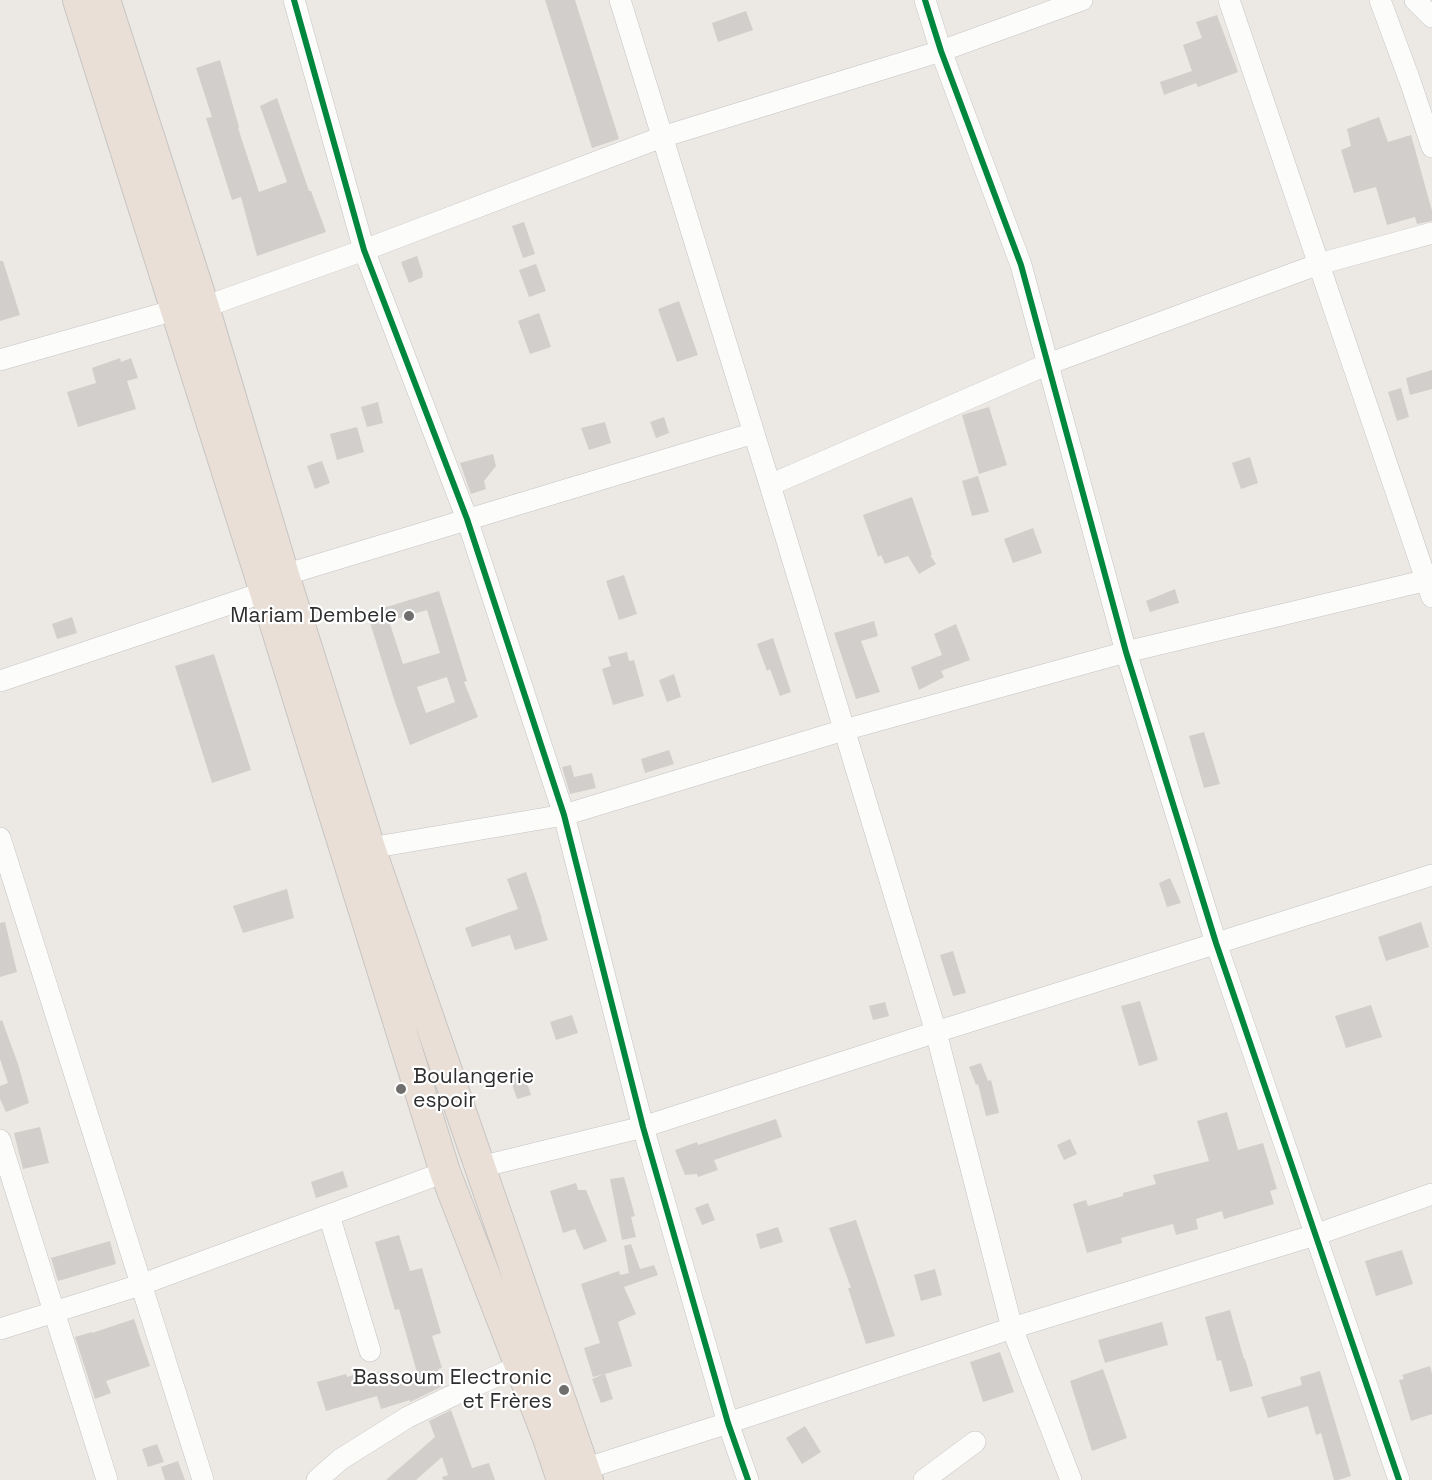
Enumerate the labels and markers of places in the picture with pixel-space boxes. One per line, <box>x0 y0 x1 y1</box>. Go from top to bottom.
place label: Mariam Dembele <box>230 603 397 629</box>
marker: Mariam Dembele <box>402 609 416 623</box>
place label: Boulangerie espoir <box>413 1064 534 1114</box>
marker: Boulangerie espoir <box>394 1082 408 1096</box>
place label: Bassoum Electronic et Frères <box>352 1365 552 1415</box>
marker: Bassoum Electronic et Frères <box>557 1383 571 1397</box>

